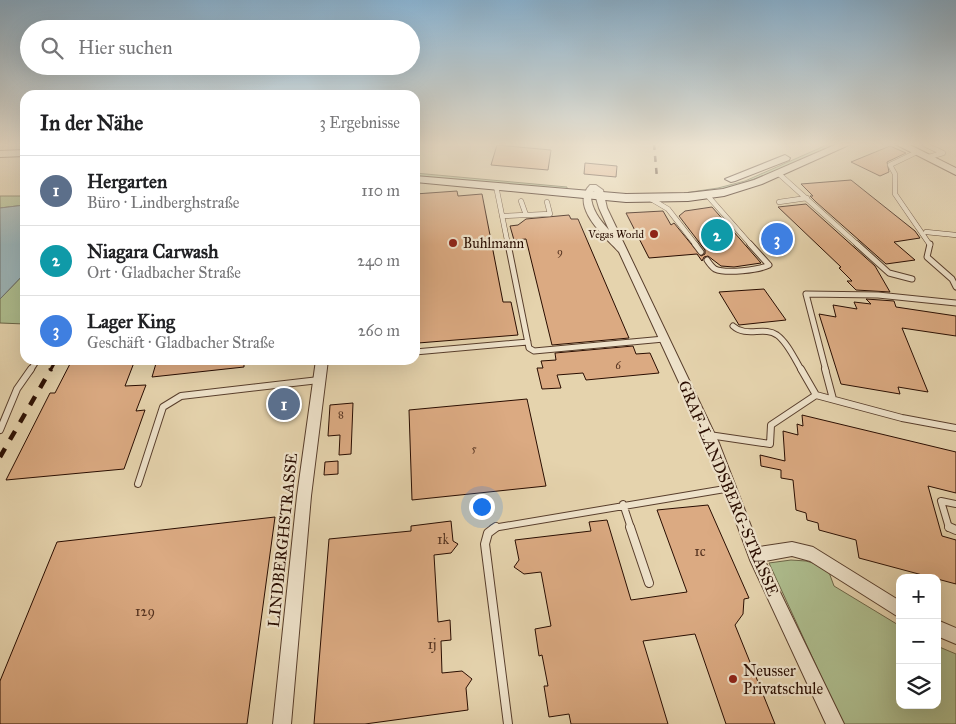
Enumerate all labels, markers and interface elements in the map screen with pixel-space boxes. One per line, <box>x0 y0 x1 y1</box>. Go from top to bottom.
search box <box>20 20 420 75</box>
icon: search <box>38 34 66 62</box>
text: Hier suchen <box>78 36 172 59</box>
text: In der Nähe <box>40 110 143 136</box>
text: 3 Ergebnisse <box>319 113 400 132</box>
text: Hergarten <box>87 170 167 193</box>
text: 1 <box>53 181 59 200</box>
text: 110 m <box>361 181 400 200</box>
text: Büro · Lindberghstraße <box>87 193 239 212</box>
pin: 2 <box>701 216 733 254</box>
pin: 3 <box>761 220 793 258</box>
place label: Vegas World <box>587 228 644 241</box>
marker: Vegas World <box>648 228 660 240</box>
place label: Buhlmann <box>463 235 525 252</box>
marker: Buhlmann <box>447 237 459 249</box>
text: Niagara Carwash <box>87 240 219 263</box>
house number: 9 <box>557 245 563 258</box>
text: 2 <box>52 251 60 270</box>
text: 240 m <box>357 251 400 270</box>
text: Ort · Gladbacher Straße <box>87 263 241 282</box>
text: Lager King <box>87 310 175 333</box>
text: 3 <box>53 321 59 340</box>
text: 260 m <box>358 321 400 340</box>
text: Geschäft · Gladbacher Straße <box>87 333 275 352</box>
house number: 6 <box>615 359 621 372</box>
street label: GRAF-LANDSBERG-STRASSE <box>674 378 783 599</box>
pin: 1 <box>268 385 300 423</box>
house number: 8 <box>338 408 344 421</box>
house number: 5 <box>471 442 477 455</box>
street label: LINDBERGHSTRASSE <box>264 452 301 628</box>
your location <box>469 494 495 520</box>
house number: 1k <box>437 531 450 548</box>
house number: 1c <box>694 543 706 560</box>
map controls <box>896 574 941 709</box>
button: + <box>896 574 941 619</box>
house number: 129 <box>135 603 155 620</box>
button: − <box>896 619 941 664</box>
house number: 1j <box>428 636 436 653</box>
place label: Neusser Privatschule <box>743 661 824 698</box>
button: layers <box>896 664 941 709</box>
marker: Neusser Privatschule <box>727 673 739 685</box>

